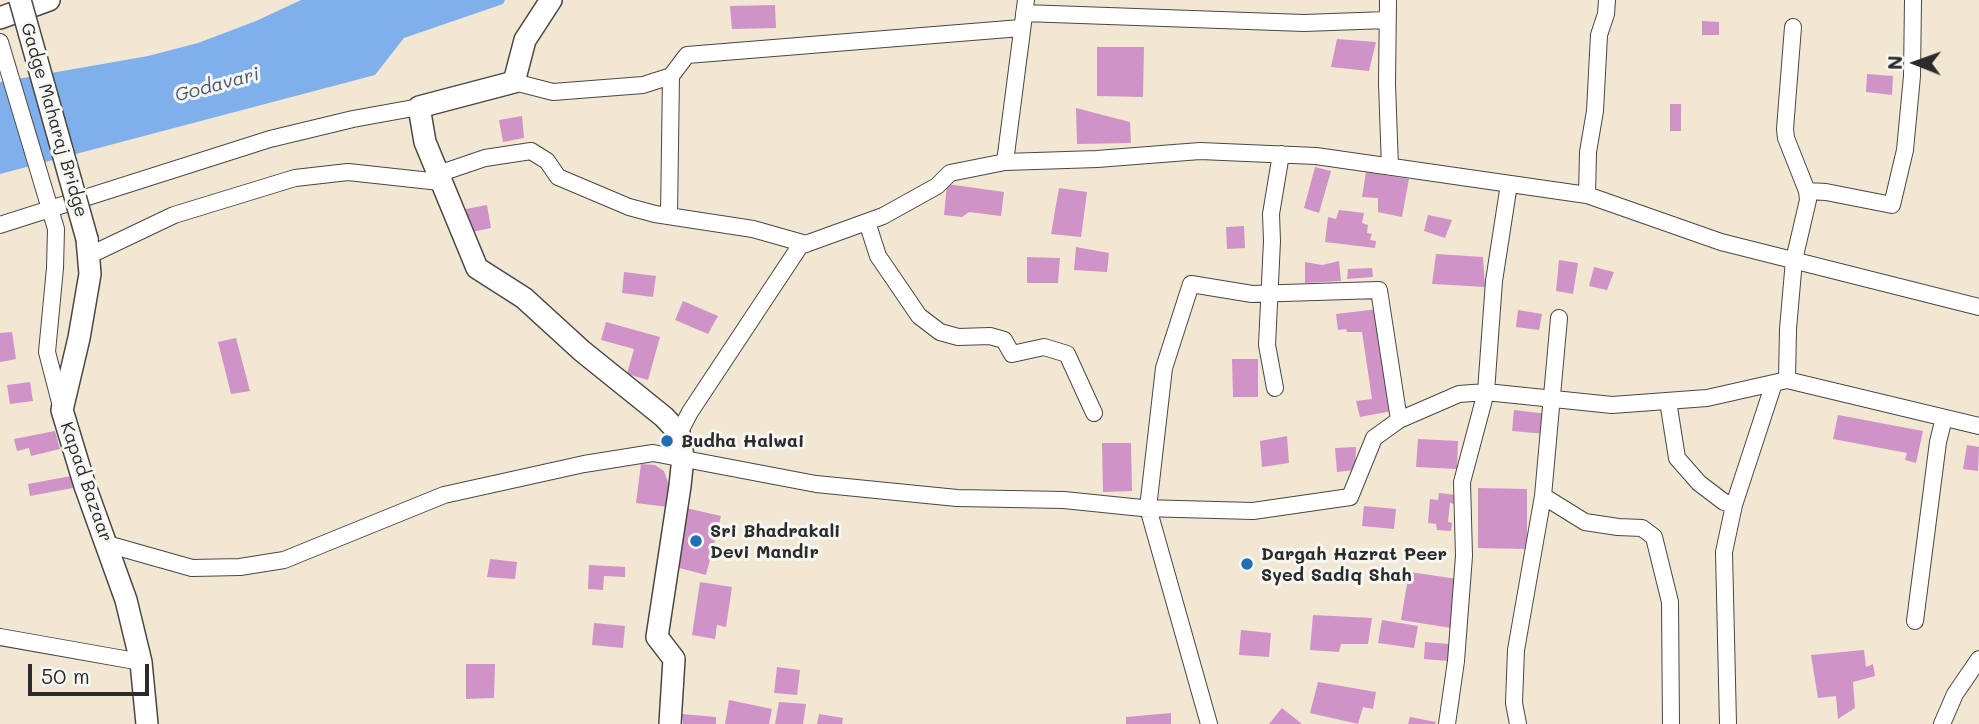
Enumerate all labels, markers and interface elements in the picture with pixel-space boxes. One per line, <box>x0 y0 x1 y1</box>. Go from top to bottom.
street label: Gadge Maharaj Bridge <box>16 20 92 220</box>
north arrow <box>1881 28 1951 98</box>
text: N <box>1882 55 1907 70</box>
water label: Godavari <box>172 63 262 107</box>
street label: Kapad Bazaar <box>55 419 117 545</box>
place label: Budha Halwai <box>681 430 804 452</box>
marker: Budha Halwai <box>659 433 675 449</box>
place label: Sri Bhadrakali Devi Mandir <box>710 520 840 562</box>
marker: Sri Bhadrakali Devi Mandir <box>688 533 704 549</box>
place label: Dargah Hazrat Peer Syed Sadiq Shah <box>1261 543 1447 586</box>
marker: Dargah Hazrat Peer Syed Sadiq Shah <box>1239 556 1255 572</box>
scale bar <box>32 650 152 694</box>
text: 50 m <box>41 662 90 689</box>

